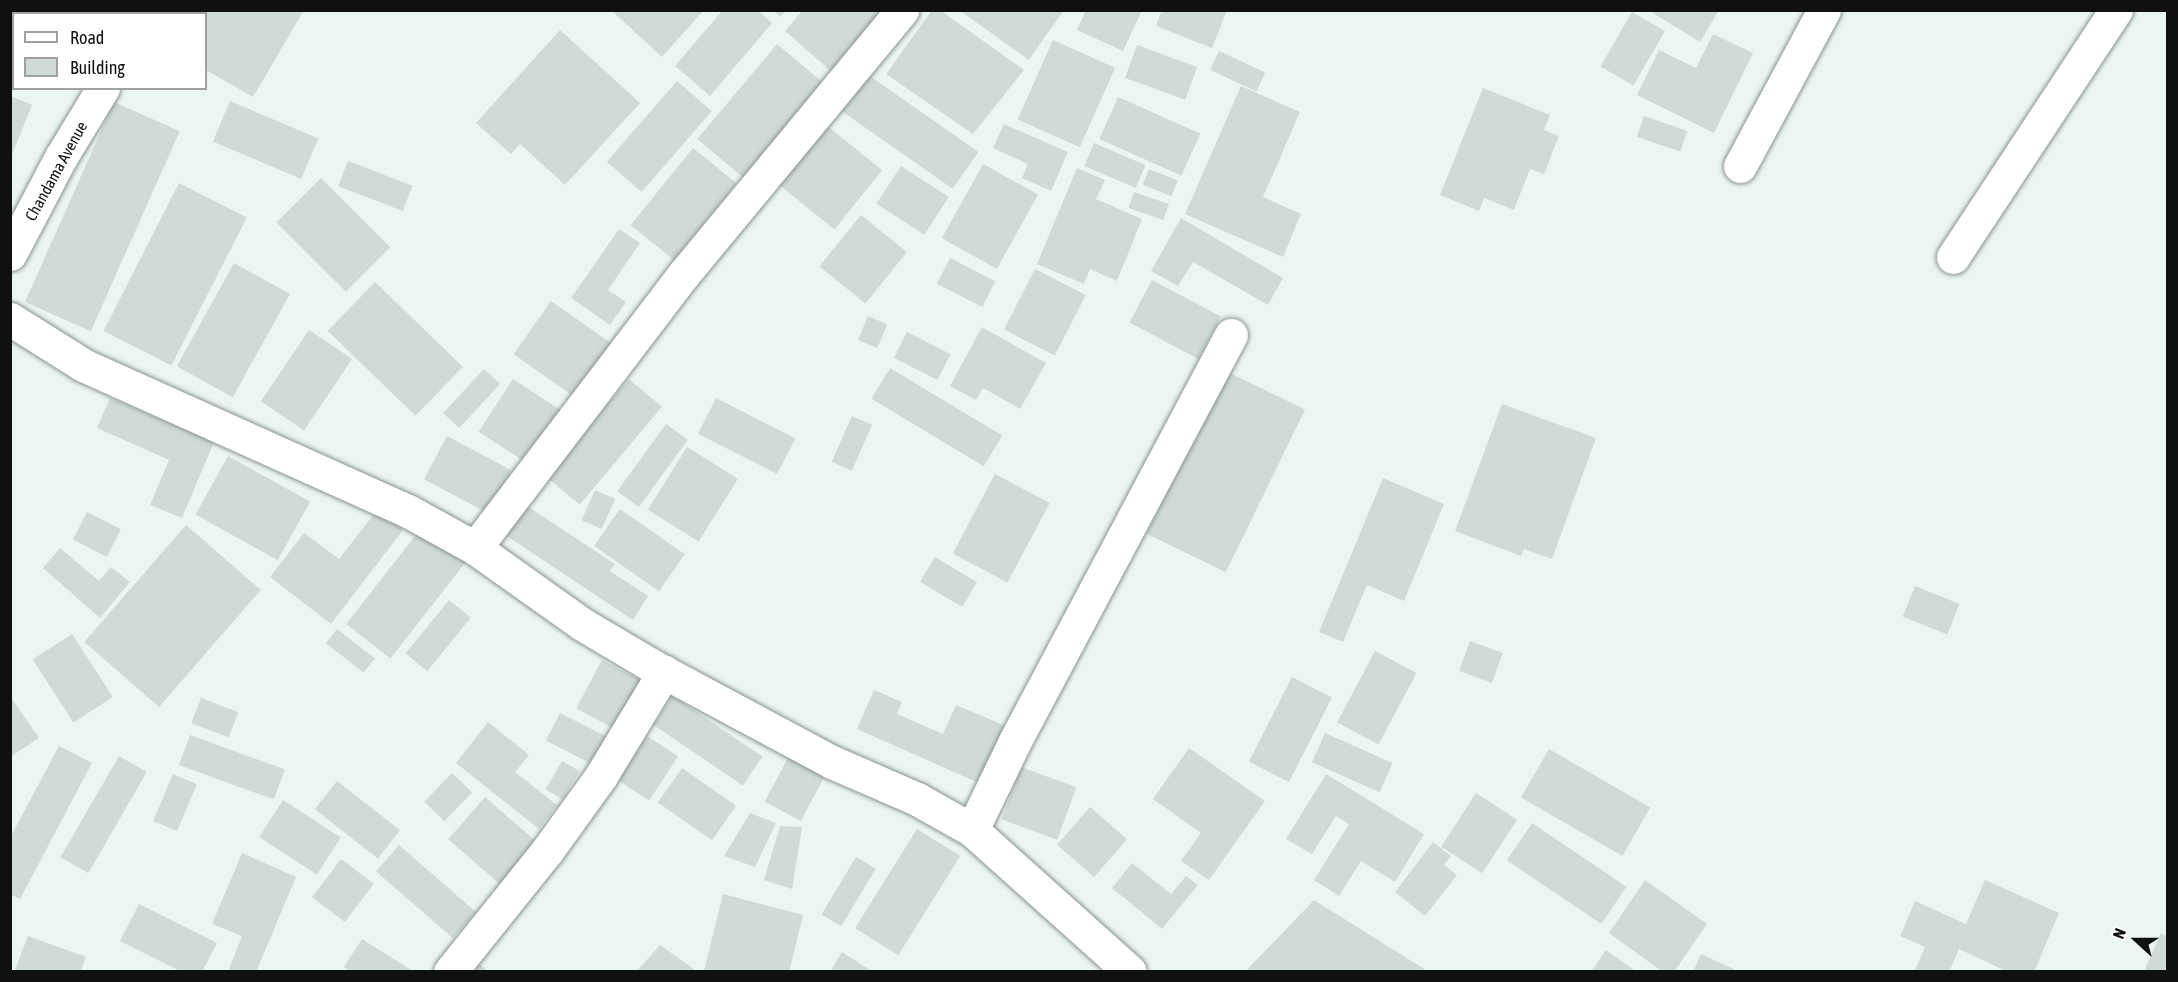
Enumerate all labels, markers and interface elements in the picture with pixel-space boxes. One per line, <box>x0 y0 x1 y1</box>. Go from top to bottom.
legend <box>12 12 207 90</box>
text: Road <box>70 27 104 48</box>
text: Building <box>70 57 125 78</box>
street label: Chandama Avenue <box>21 118 91 224</box>
north arrow <box>2106 910 2166 970</box>
text: N <box>2109 926 2129 941</box>

